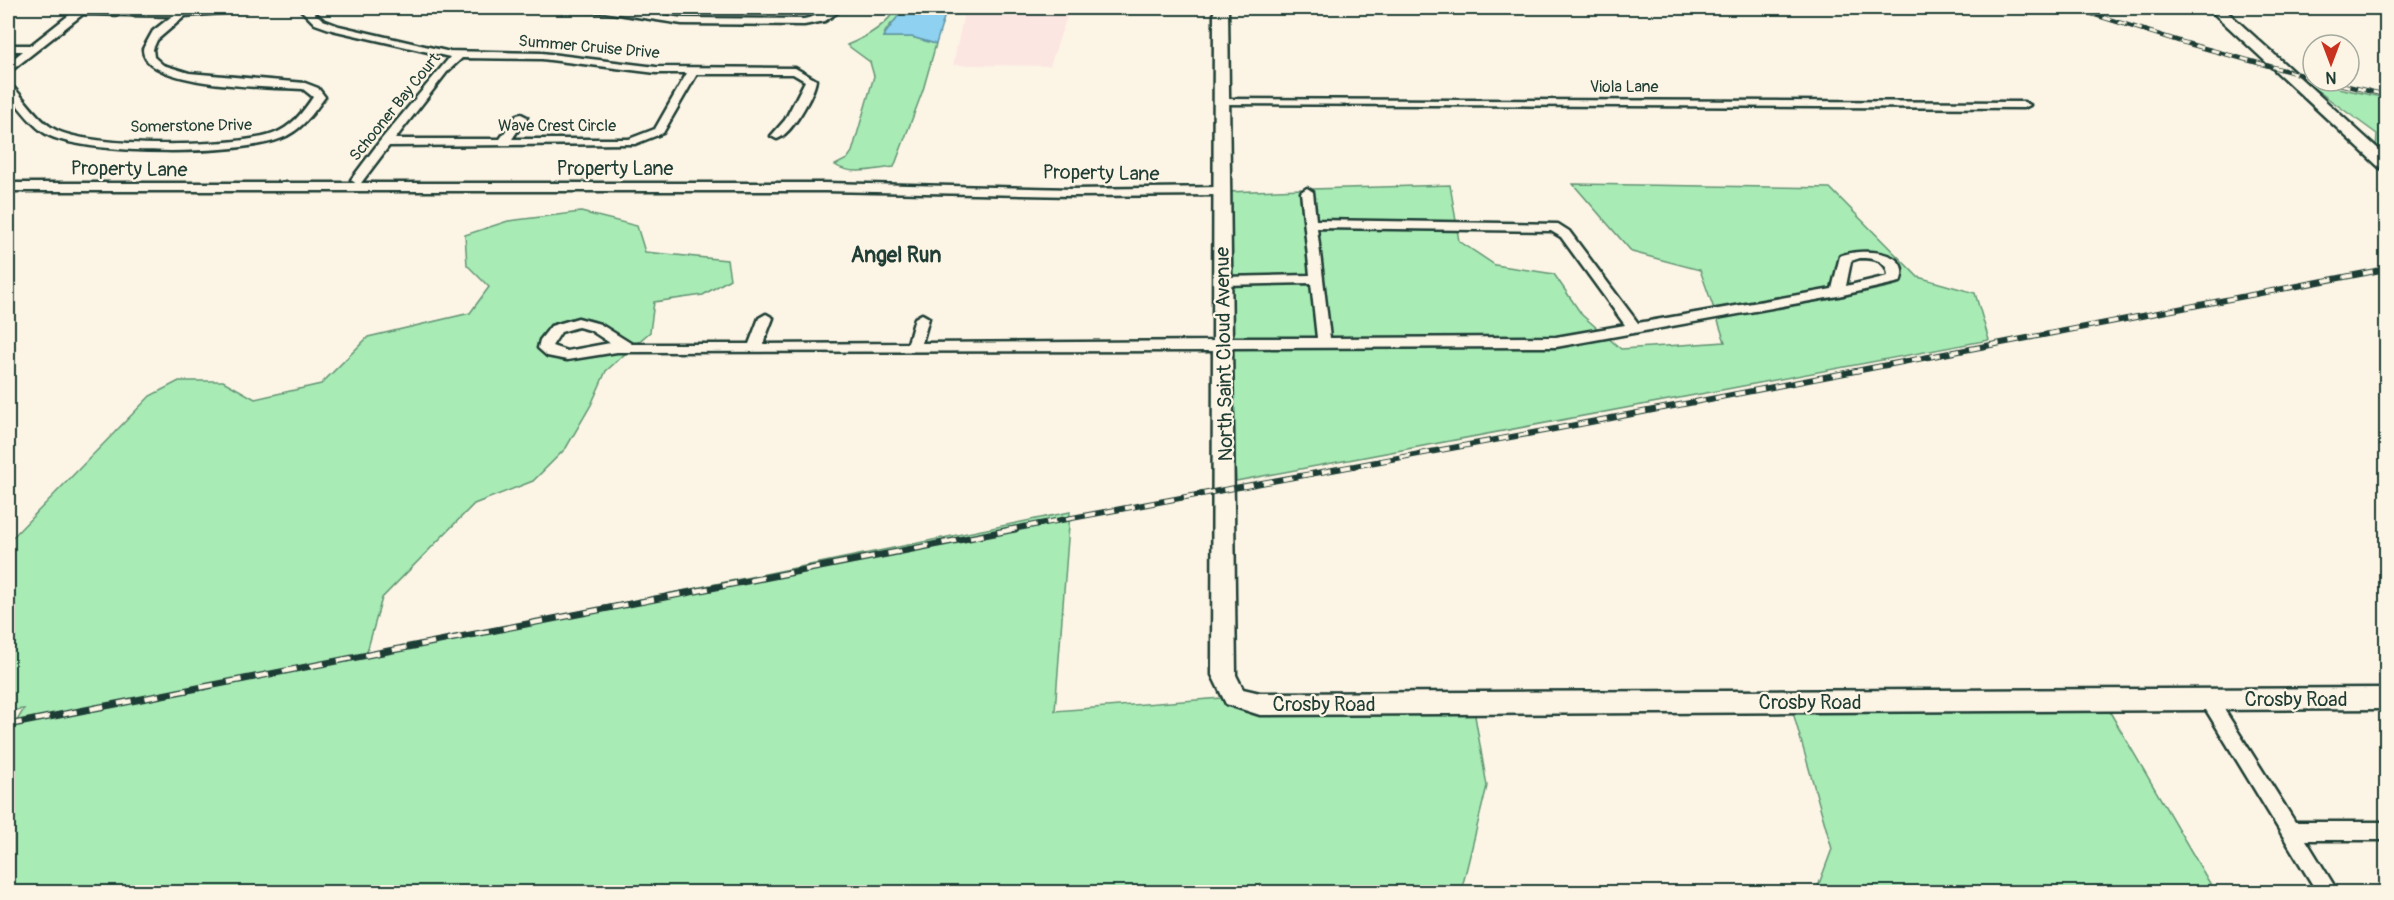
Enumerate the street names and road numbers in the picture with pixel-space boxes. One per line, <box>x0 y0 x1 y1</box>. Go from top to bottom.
street label: Summer Cruise Drive <box>518 31 660 63</box>
street label: Schooner Bay Court <box>345 48 445 165</box>
street label: Viola Lane <box>1590 77 1658 97</box>
street label: Somerstone Drive <box>130 115 252 137</box>
street label: Wave Crest Circle <box>498 116 616 136</box>
street label: Property Lane <box>70 155 188 183</box>
street label: Property Lane <box>557 156 674 181</box>
street label: Property Lane <box>1042 159 1160 187</box>
street label: North Saint Cloud Avenue <box>1210 246 1238 461</box>
street label: Crosby Road <box>2245 687 2347 712</box>
street label: Crosby Road <box>1759 690 1861 715</box>
street label: Crosby Road <box>1273 692 1375 717</box>

